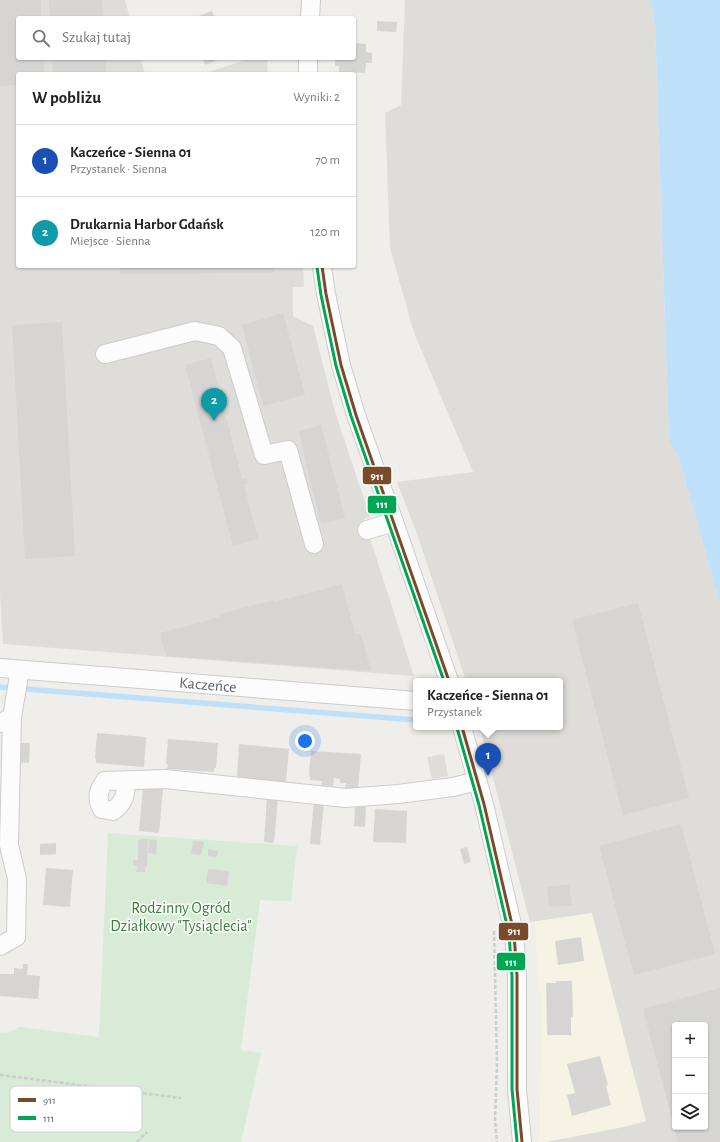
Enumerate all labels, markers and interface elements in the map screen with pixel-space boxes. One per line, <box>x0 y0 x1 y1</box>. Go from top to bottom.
search box <box>16 16 356 60</box>
icon: search <box>30 27 52 49</box>
text: Szukaj tutaj <box>62 30 131 45</box>
text: W pobliżu <box>32 89 101 106</box>
text: Wyniki: 2 <box>293 91 340 104</box>
text: Kaczeńce - Sienna 01 <box>70 145 192 160</box>
text: 1 <box>43 154 47 167</box>
text: 70 m <box>315 154 340 167</box>
text: Przystanek · Sienna <box>70 163 167 176</box>
text: Drukarnia Harbor Gdańsk <box>70 217 224 232</box>
text: 2 <box>42 226 48 239</box>
text: 120 m <box>310 226 340 239</box>
text: Miejsce · Sienna <box>70 235 150 248</box>
pin: 2 <box>201 388 227 421</box>
line badge: 911 <box>362 466 392 485</box>
text: 911 <box>370 471 384 482</box>
line badge: 111 <box>367 495 397 514</box>
text: 111 <box>376 499 388 510</box>
street label: Kaczeńce <box>178 675 237 695</box>
popup <box>413 678 563 730</box>
text: Kaczeńce - Sienna 01 <box>427 688 549 703</box>
text: Przystanek <box>427 706 482 719</box>
your location <box>295 731 315 751</box>
pin: 1 <box>475 743 501 776</box>
park label: Rodzinny Ogród Działkowy "Tysiąclecia" <box>110 900 252 935</box>
line badge: 911 <box>498 922 529 941</box>
text: 911 <box>507 926 521 937</box>
line badge: 111 <box>496 952 526 971</box>
text: 111 <box>505 957 517 968</box>
map controls <box>672 1022 708 1130</box>
button: + <box>672 1022 708 1058</box>
button: − <box>672 1058 708 1094</box>
legend <box>10 1086 142 1132</box>
button: layers <box>672 1094 708 1130</box>
text: 911 <box>43 1095 56 1106</box>
text: 111 <box>43 1113 54 1124</box>

